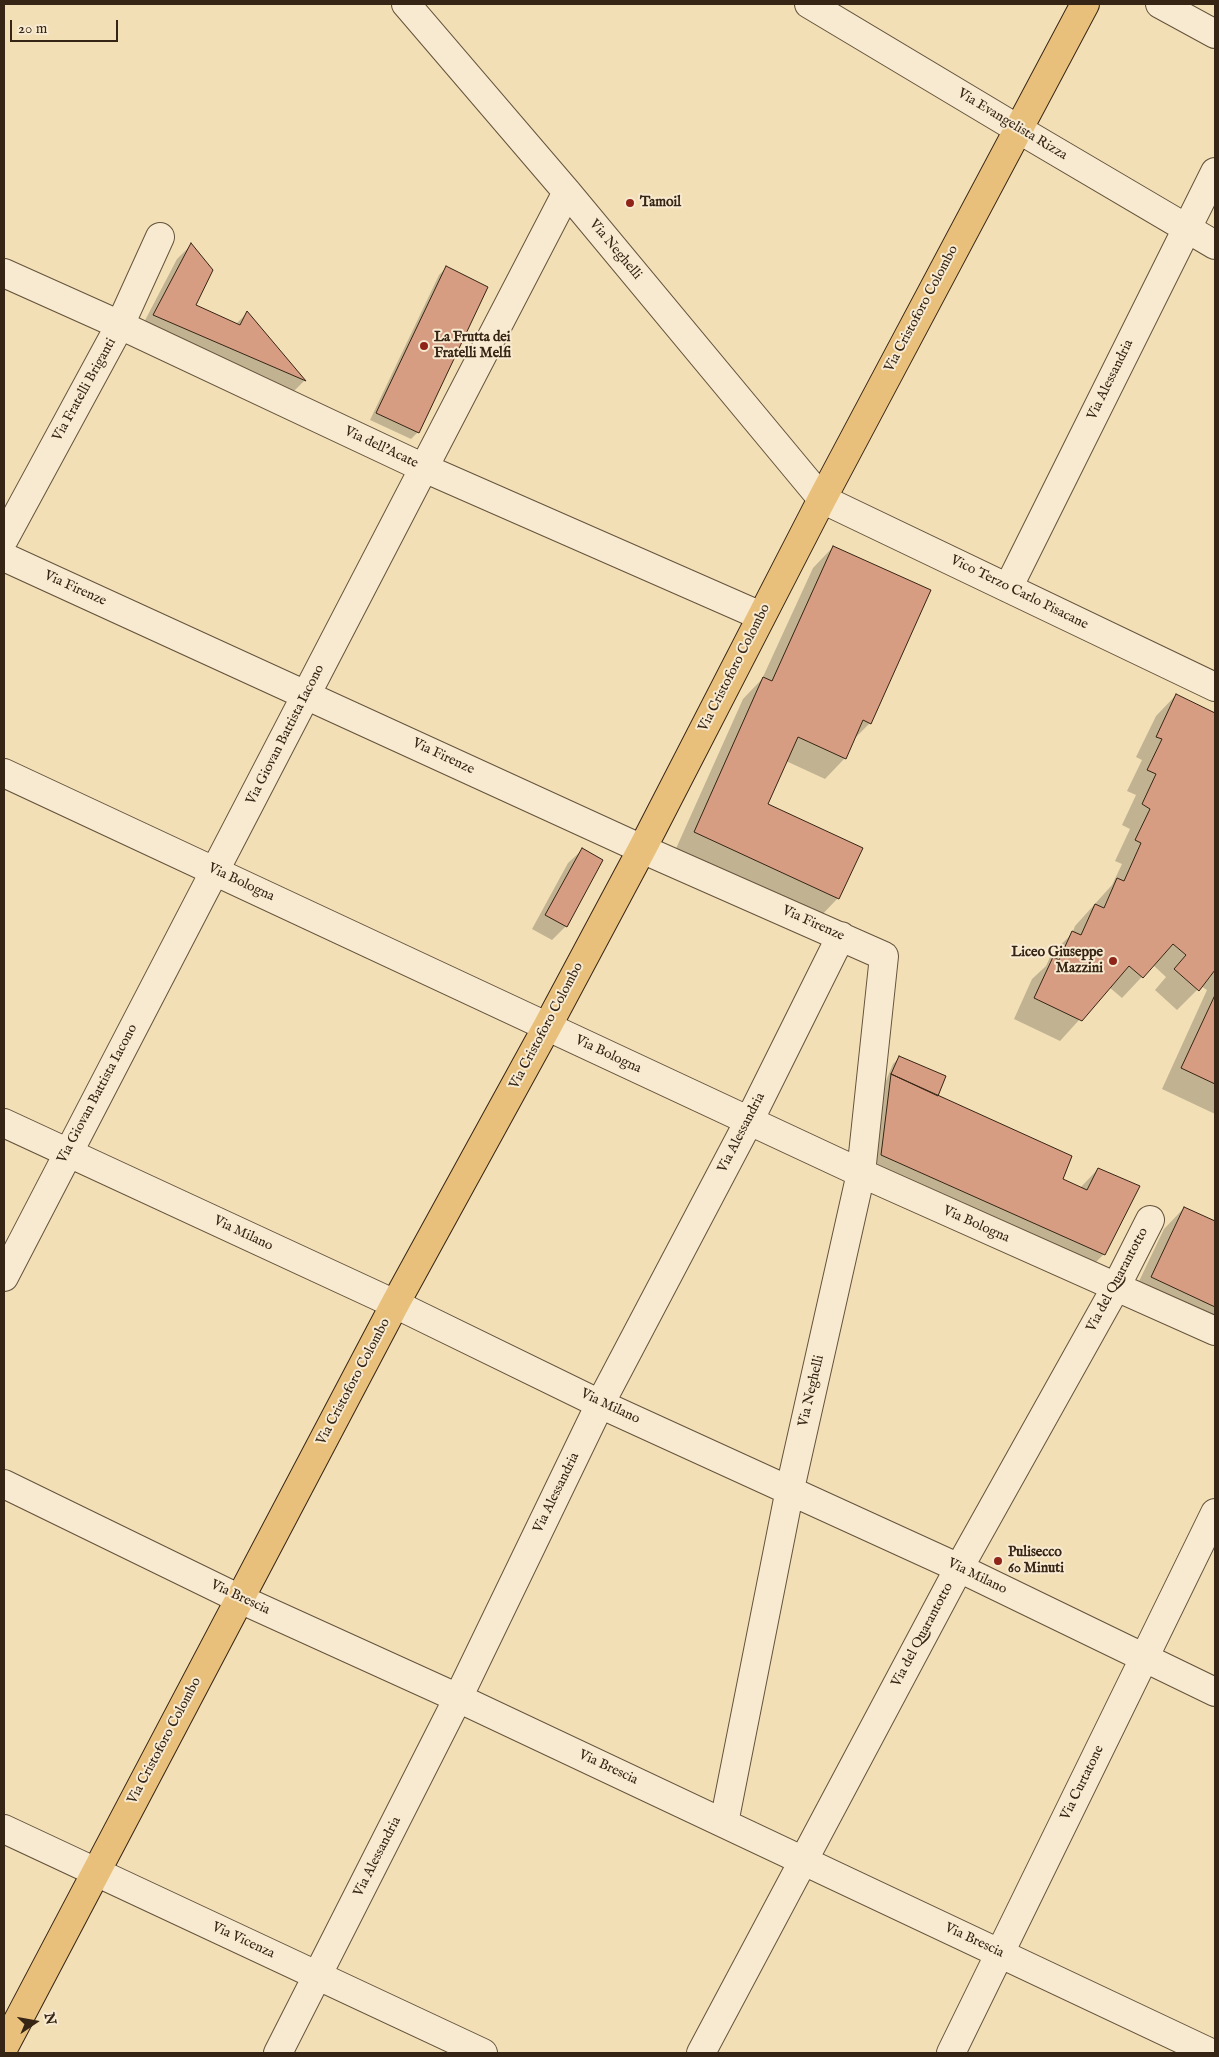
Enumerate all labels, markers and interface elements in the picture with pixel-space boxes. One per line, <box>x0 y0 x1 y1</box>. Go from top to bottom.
scale bar <box>12 10 120 42</box>
text: 20 m <box>18 19 47 38</box>
street label: Via Evangelista Rizza <box>954 86 1070 164</box>
place label: Tamoil <box>640 195 681 211</box>
marker: Tamoil <box>624 197 636 209</box>
street label: Via Neghelli <box>585 217 645 283</box>
street label: Via Cristoforo Colombo <box>882 243 962 375</box>
place label: La Frutta dei Fratelli Melfi <box>434 330 511 362</box>
street label: Via Fratelli Briganti <box>50 335 120 445</box>
street label: Via Alessandria <box>1084 337 1138 423</box>
marker: La Frutta dei Fratelli Melfi <box>418 340 430 352</box>
street label: Via dell'Acate <box>341 424 421 472</box>
street label: Vico Terzo Carlo Pisacane <box>947 552 1091 634</box>
street label: Via Firenze <box>41 568 109 610</box>
street label: Via Cristoforo Colombo <box>696 601 774 735</box>
street label: Via Giovan Battista Iacono <box>243 662 329 808</box>
street label: Via Firenze <box>409 735 477 779</box>
street label: Via Bologna <box>205 860 277 906</box>
street label: Via Firenze <box>779 903 847 945</box>
place label: Liceo Giuseppe Mazzini <box>1011 945 1103 978</box>
marker: Liceo Giuseppe Mazzini <box>1107 955 1119 967</box>
street label: Via Cristoforo Colombo <box>507 960 587 1092</box>
street label: Via Giovan Battista Iacono <box>54 1022 142 1166</box>
street label: Via Bologna <box>572 1032 644 1078</box>
street label: Via Alessandria <box>715 1090 769 1176</box>
street label: Via Bologna <box>940 1203 1012 1247</box>
street label: Via Milano <box>211 1213 275 1255</box>
street label: Via del Quarantotto <box>1083 1225 1153 1335</box>
street label: Via Cristoforo Colombo <box>314 1316 394 1448</box>
street label: Via Neghelli <box>796 1354 828 1428</box>
street label: Via Milano <box>578 1386 642 1428</box>
street label: Via Alessandria <box>530 1450 584 1536</box>
place label: Pulisecco 60 Minuti <box>1008 1545 1064 1578</box>
street label: Via Milano <box>945 1555 1009 1599</box>
marker: Pulisecco 60 Minuti <box>992 1555 1004 1567</box>
street label: Via Brescia <box>208 1577 272 1619</box>
street label: Via del Quarantotto <box>888 1580 958 1690</box>
street label: Via Cristoforo Colombo <box>125 1675 205 1807</box>
street label: Via Curtatone <box>1058 1743 1108 1823</box>
street label: Via Brescia <box>576 1747 640 1789</box>
street label: Via Alessandria <box>351 1814 405 1900</box>
street label: Via Vicenza <box>209 1919 277 1963</box>
street label: Via Brescia <box>942 1920 1006 1962</box>
north arrow <box>10 1997 60 2047</box>
text: N <box>40 2011 60 2027</box>

